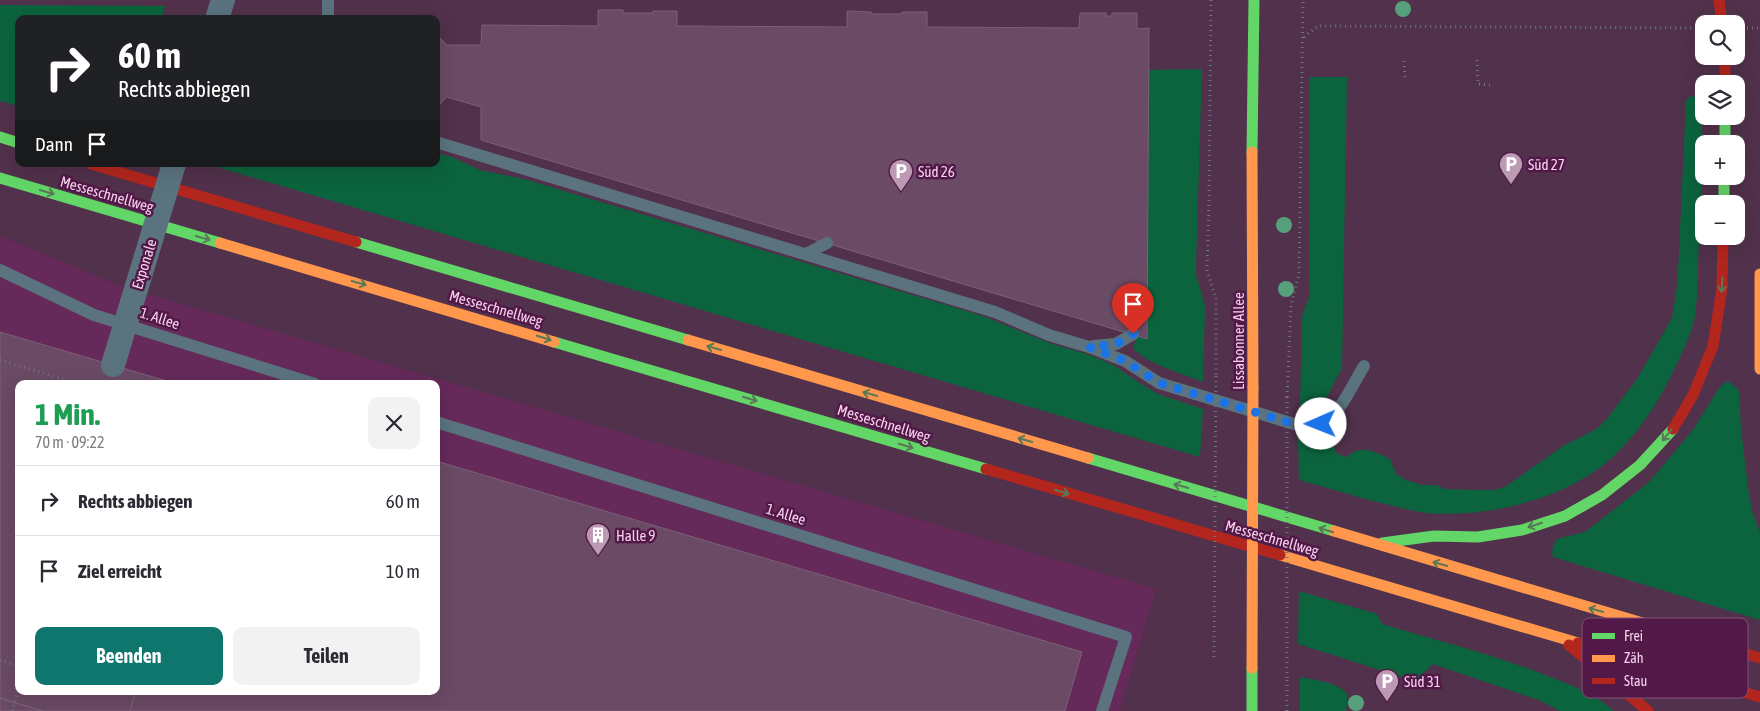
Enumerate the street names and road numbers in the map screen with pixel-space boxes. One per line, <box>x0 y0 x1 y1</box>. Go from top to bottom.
street label: Messeschnellweg <box>58 173 156 216</box>
street label: Exponale <box>128 237 160 291</box>
street label: Messeschnellweg <box>447 287 545 330</box>
street label: Lissabonner Allee <box>1230 292 1247 390</box>
street label: 1. Allee <box>138 304 182 332</box>
street label: Messeschnellweg <box>835 401 933 445</box>
street label: 1. Allee <box>764 500 808 528</box>
street label: Messeschnellweg <box>1223 517 1321 560</box>

